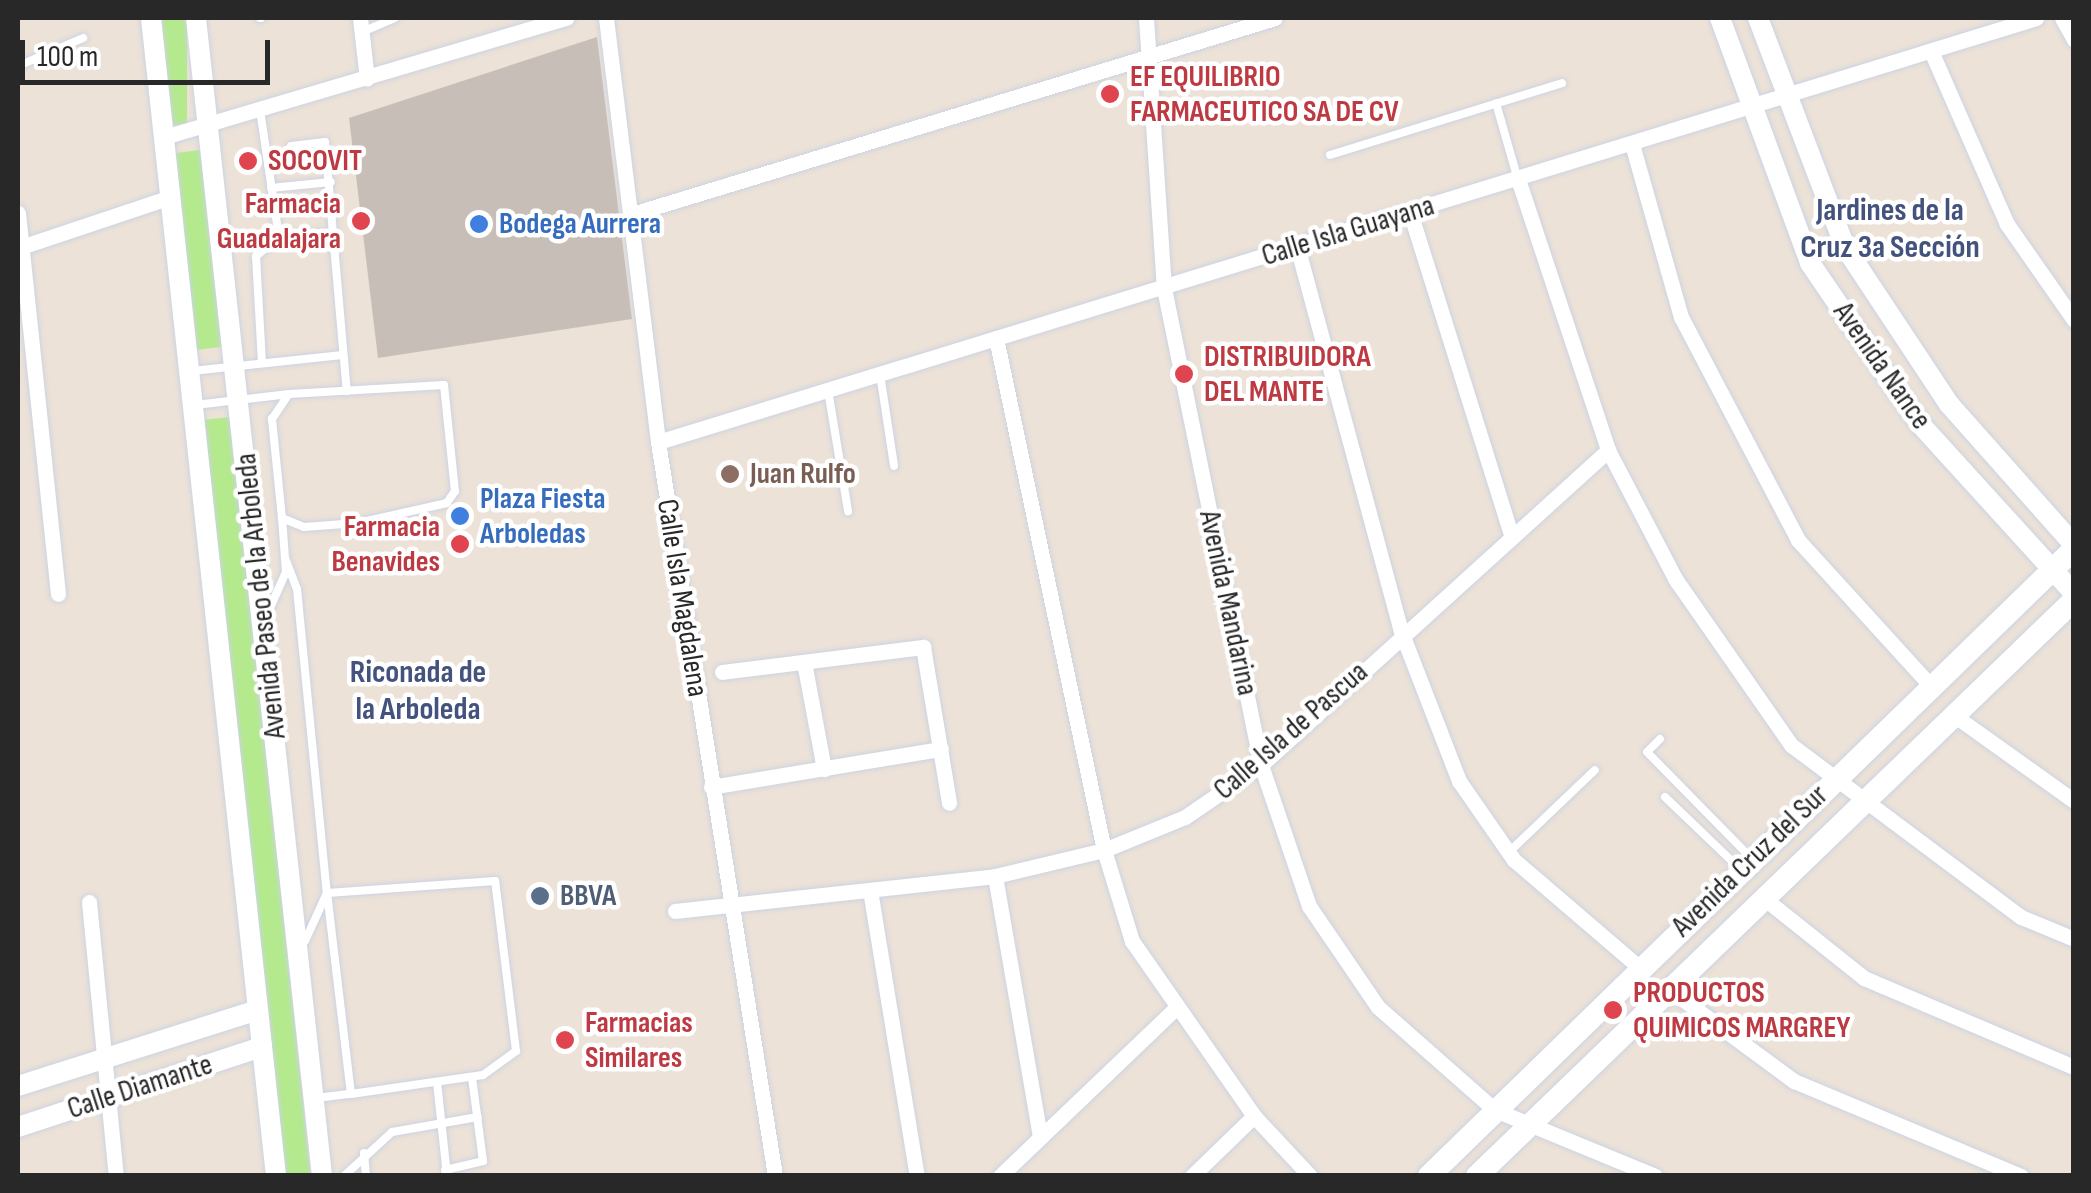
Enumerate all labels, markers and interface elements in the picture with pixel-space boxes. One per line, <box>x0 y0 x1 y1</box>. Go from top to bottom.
scale bar <box>25 20 275 82</box>
text: 100 m <box>37 39 98 75</box>
place label: EF EQUILIBRIO FARMACEUTICO SA DE CV <box>1130 59 1399 130</box>
marker: EF EQUILIBRIO FARMACEUTICO SA DE CV <box>1099 83 1121 105</box>
place label: SOCOVIT <box>268 143 362 179</box>
marker: SOCOVIT <box>237 150 259 172</box>
place label: Farmacia Guadalajara <box>217 186 341 256</box>
street label: Calle Isla Guayana <box>1257 188 1439 274</box>
district label: Jardines de la Cruz 3a Sección <box>1800 193 1980 268</box>
place label: Bodega Aurrera <box>499 206 661 242</box>
marker: Farmacia Guadalajara <box>350 210 372 232</box>
marker: Bodega Aurrera <box>468 213 490 235</box>
street label: Avenida Nance <box>1825 296 1939 436</box>
place label: DISTRIBUIDORA DEL MANTE <box>1204 339 1371 410</box>
marker: DISTRIBUIDORA DEL MANTE <box>1173 363 1195 385</box>
street label: Avenida Paseo de la Arboleda <box>228 451 294 741</box>
place label: Juan Rulfo <box>750 456 856 492</box>
marker: Juan Rulfo <box>719 463 741 485</box>
place label: Plaza Fiesta Arboledas <box>480 481 606 552</box>
street label: Calle Isla Magdalena <box>649 497 715 699</box>
marker: Plaza Fiesta Arboledas <box>449 505 471 527</box>
street label: Avenida Mandarina <box>1191 507 1265 699</box>
place label: Farmacia Benavides <box>331 509 440 580</box>
marker: Farmacia Benavides <box>449 533 471 555</box>
street label: Calle Isla de Pascua <box>1207 654 1375 808</box>
district label: Riconada de la Arboleda <box>350 655 486 730</box>
street label: Avenida Cruz del Sur <box>1664 777 1836 945</box>
place label: BBVA <box>560 878 616 914</box>
marker: BBVA <box>529 885 551 907</box>
place label: PRODUCTOS QUIMICOS MARGREY <box>1633 975 1850 1046</box>
marker: PRODUCTOS QUIMICOS MARGREY <box>1602 999 1624 1021</box>
place label: Farmacias Similares <box>585 1005 693 1076</box>
marker: Farmacias Similares <box>554 1029 576 1051</box>
street label: Calle Diamante <box>63 1047 217 1127</box>

